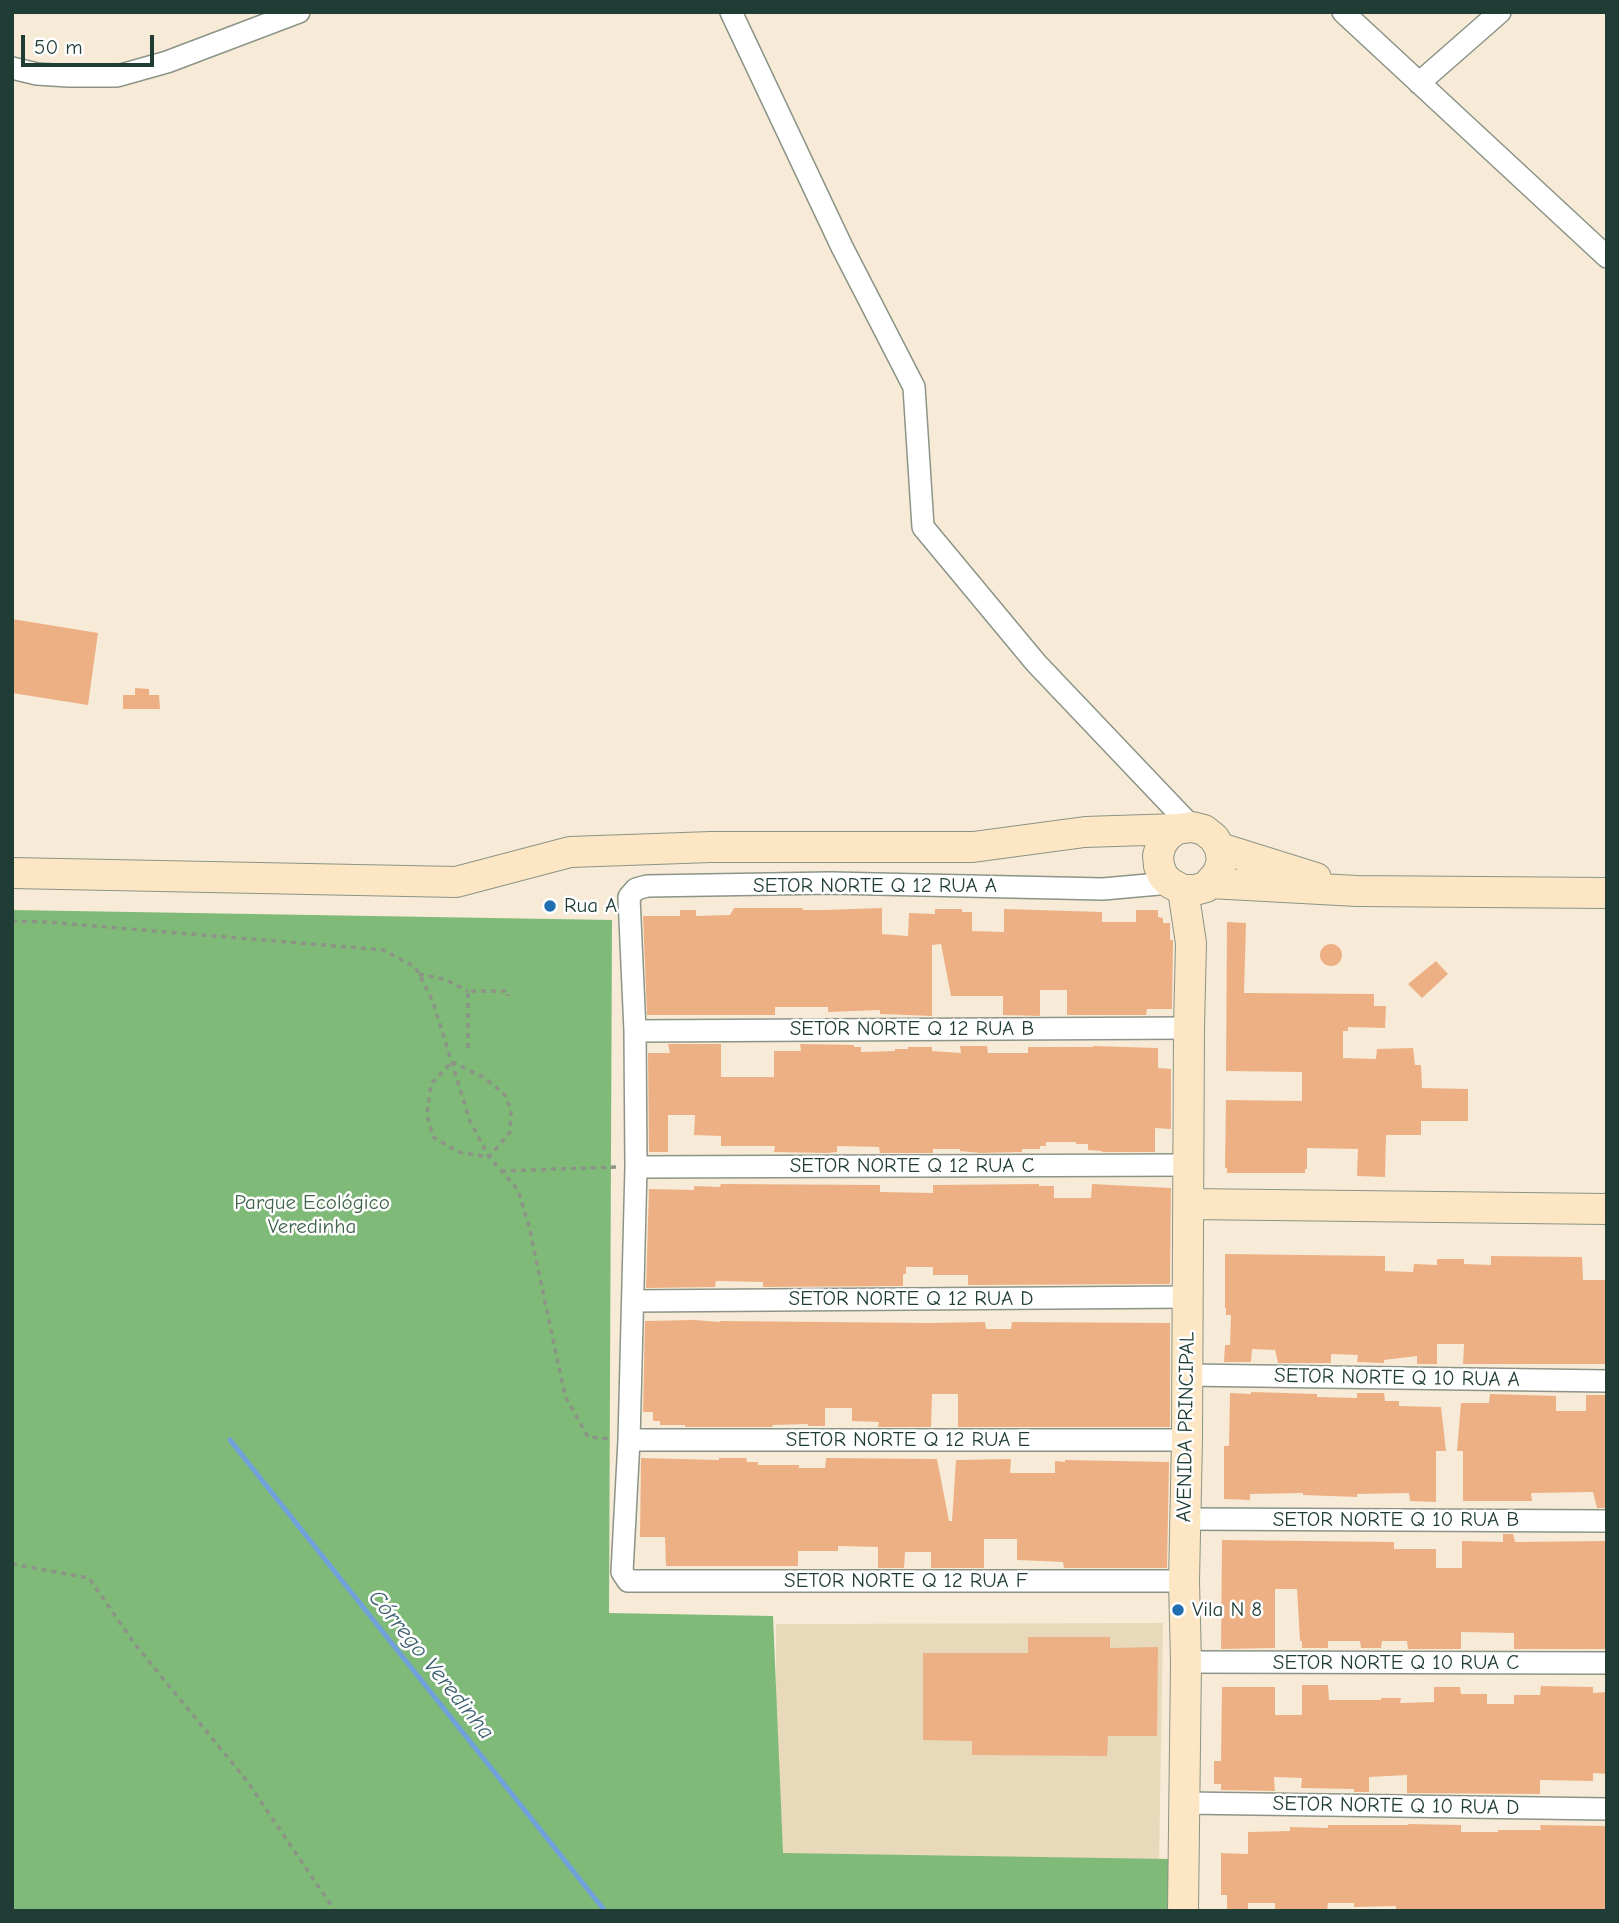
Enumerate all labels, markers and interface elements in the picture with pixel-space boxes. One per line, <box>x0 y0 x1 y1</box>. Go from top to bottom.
scale bar <box>24 21 158 65</box>
text: 50 m <box>34 35 83 59</box>
street label: SETOR NORTE Q 12 RUA A <box>753 873 997 899</box>
place label: Rua A <box>564 893 617 919</box>
marker: Rua A <box>542 898 558 914</box>
street label: SETOR NORTE Q 12 RUA B <box>790 1016 1034 1042</box>
street label: SETOR NORTE Q 12 RUA C <box>790 1153 1034 1179</box>
park label: Parque Ecológico Veredinha <box>234 1190 390 1240</box>
street label: SETOR NORTE Q 12 RUA D <box>789 1286 1033 1312</box>
street label: AVENIDA PRINCIPAL <box>1172 1331 1200 1523</box>
street label: SETOR NORTE Q 10 RUA A <box>1274 1363 1520 1393</box>
street label: SETOR NORTE Q 12 RUA E <box>786 1427 1030 1453</box>
street label: SETOR NORTE Q 10 RUA B <box>1273 1507 1519 1533</box>
street label: SETOR NORTE Q 12 RUA F <box>784 1568 1028 1594</box>
water label: Córrego Veredinha <box>362 1585 500 1745</box>
place label: Vila N 8 <box>1192 1597 1262 1623</box>
marker: Vila N 8 <box>1170 1602 1186 1618</box>
street label: SETOR NORTE Q 10 RUA C <box>1273 1650 1519 1676</box>
street label: SETOR NORTE Q 10 RUA D <box>1272 1791 1520 1821</box>

